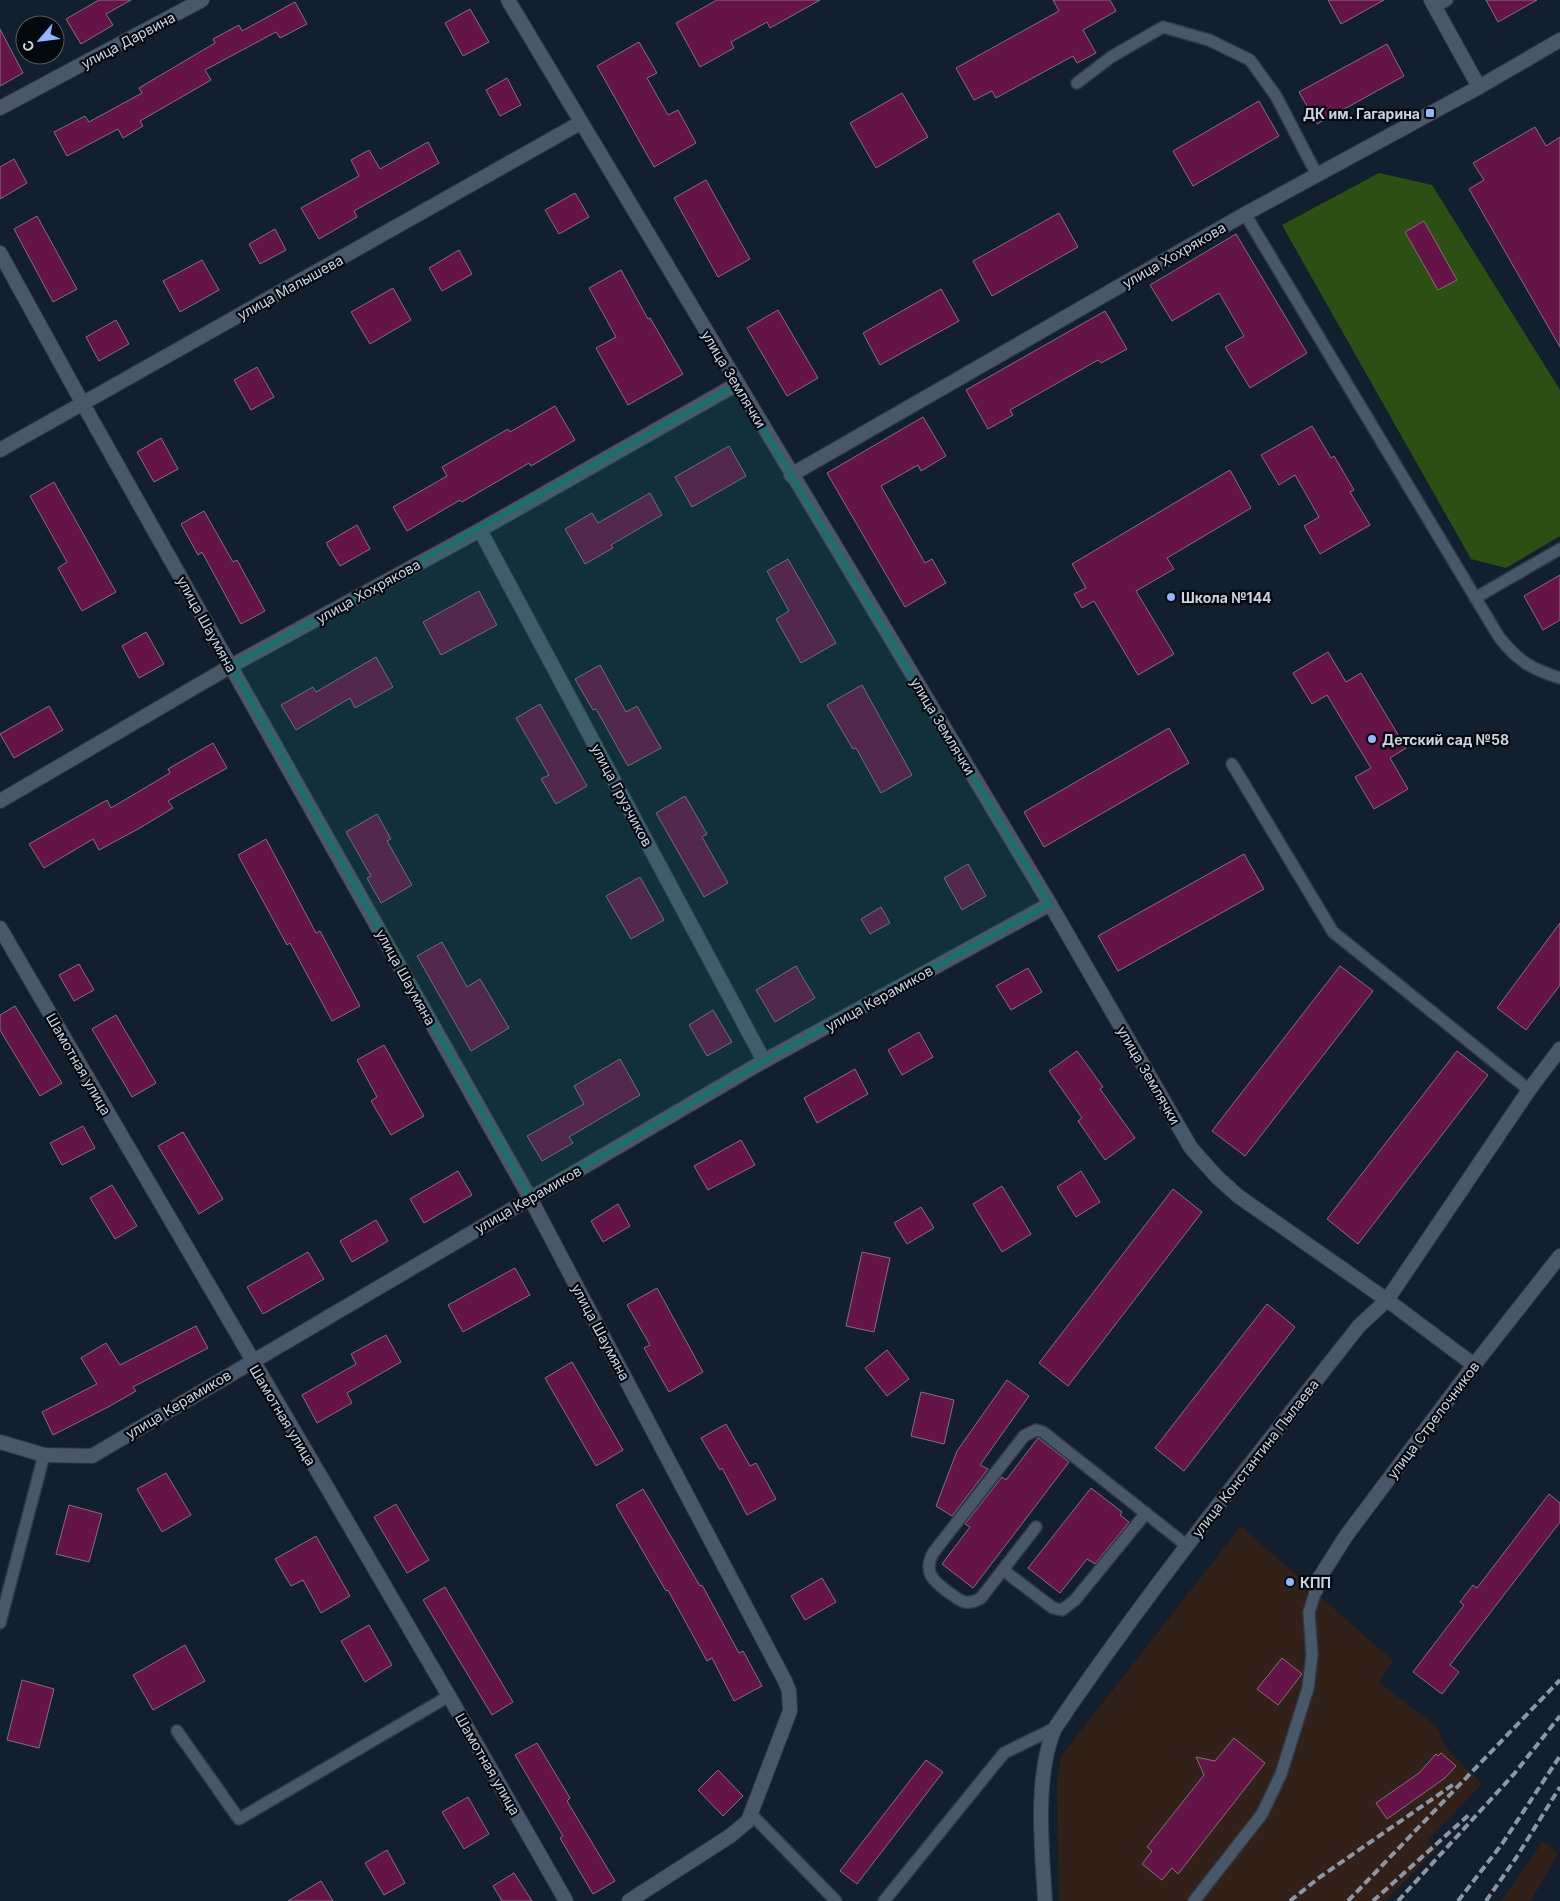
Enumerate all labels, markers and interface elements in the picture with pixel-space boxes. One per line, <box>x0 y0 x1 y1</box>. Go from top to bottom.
street label: улица Дарвина <box>78 8 178 72</box>
north arrow <box>15 15 65 65</box>
text: С <box>18 38 38 55</box>
place label: ДК им. Гагарина <box>1303 105 1420 122</box>
marker: ДК им. Гагарина <box>1424 107 1436 119</box>
street label: улица Хохрякова <box>1119 219 1229 291</box>
street label: улица Малышева <box>234 251 346 323</box>
street label: улица Землячки <box>698 327 770 431</box>
street label: улица Хохрякова <box>313 555 423 627</box>
street label: улица Шаумяна <box>174 573 240 675</box>
place label: Школа №144 <box>1181 589 1272 606</box>
marker: Школа №144 <box>1165 591 1177 603</box>
street label: улица Землячки <box>907 674 979 778</box>
place label: Детский сад №58 <box>1382 731 1509 748</box>
marker: Детский сад №58 <box>1366 733 1378 745</box>
street label: улица Грузчиков <box>588 741 656 849</box>
street label: улица Шаумяна <box>373 926 439 1028</box>
street label: улица Керамиков <box>822 961 936 1035</box>
street label: Шамотная улица <box>43 1010 115 1118</box>
street label: улица Землячки <box>1114 1023 1184 1127</box>
street label: улица Керамиков <box>472 1162 584 1236</box>
street label: улица Шаумяна <box>568 1281 634 1383</box>
street label: улица Стрелочников <box>1383 1358 1483 1482</box>
street label: Шамотная улица <box>246 1361 320 1469</box>
street label: улица Керамиков <box>122 1366 234 1442</box>
street label: улица Константина Пылаева <box>1188 1376 1322 1540</box>
place label: КПП <box>1300 1574 1331 1591</box>
marker: КПП <box>1284 1576 1296 1588</box>
street label: Шамотная улица <box>452 1710 524 1818</box>

